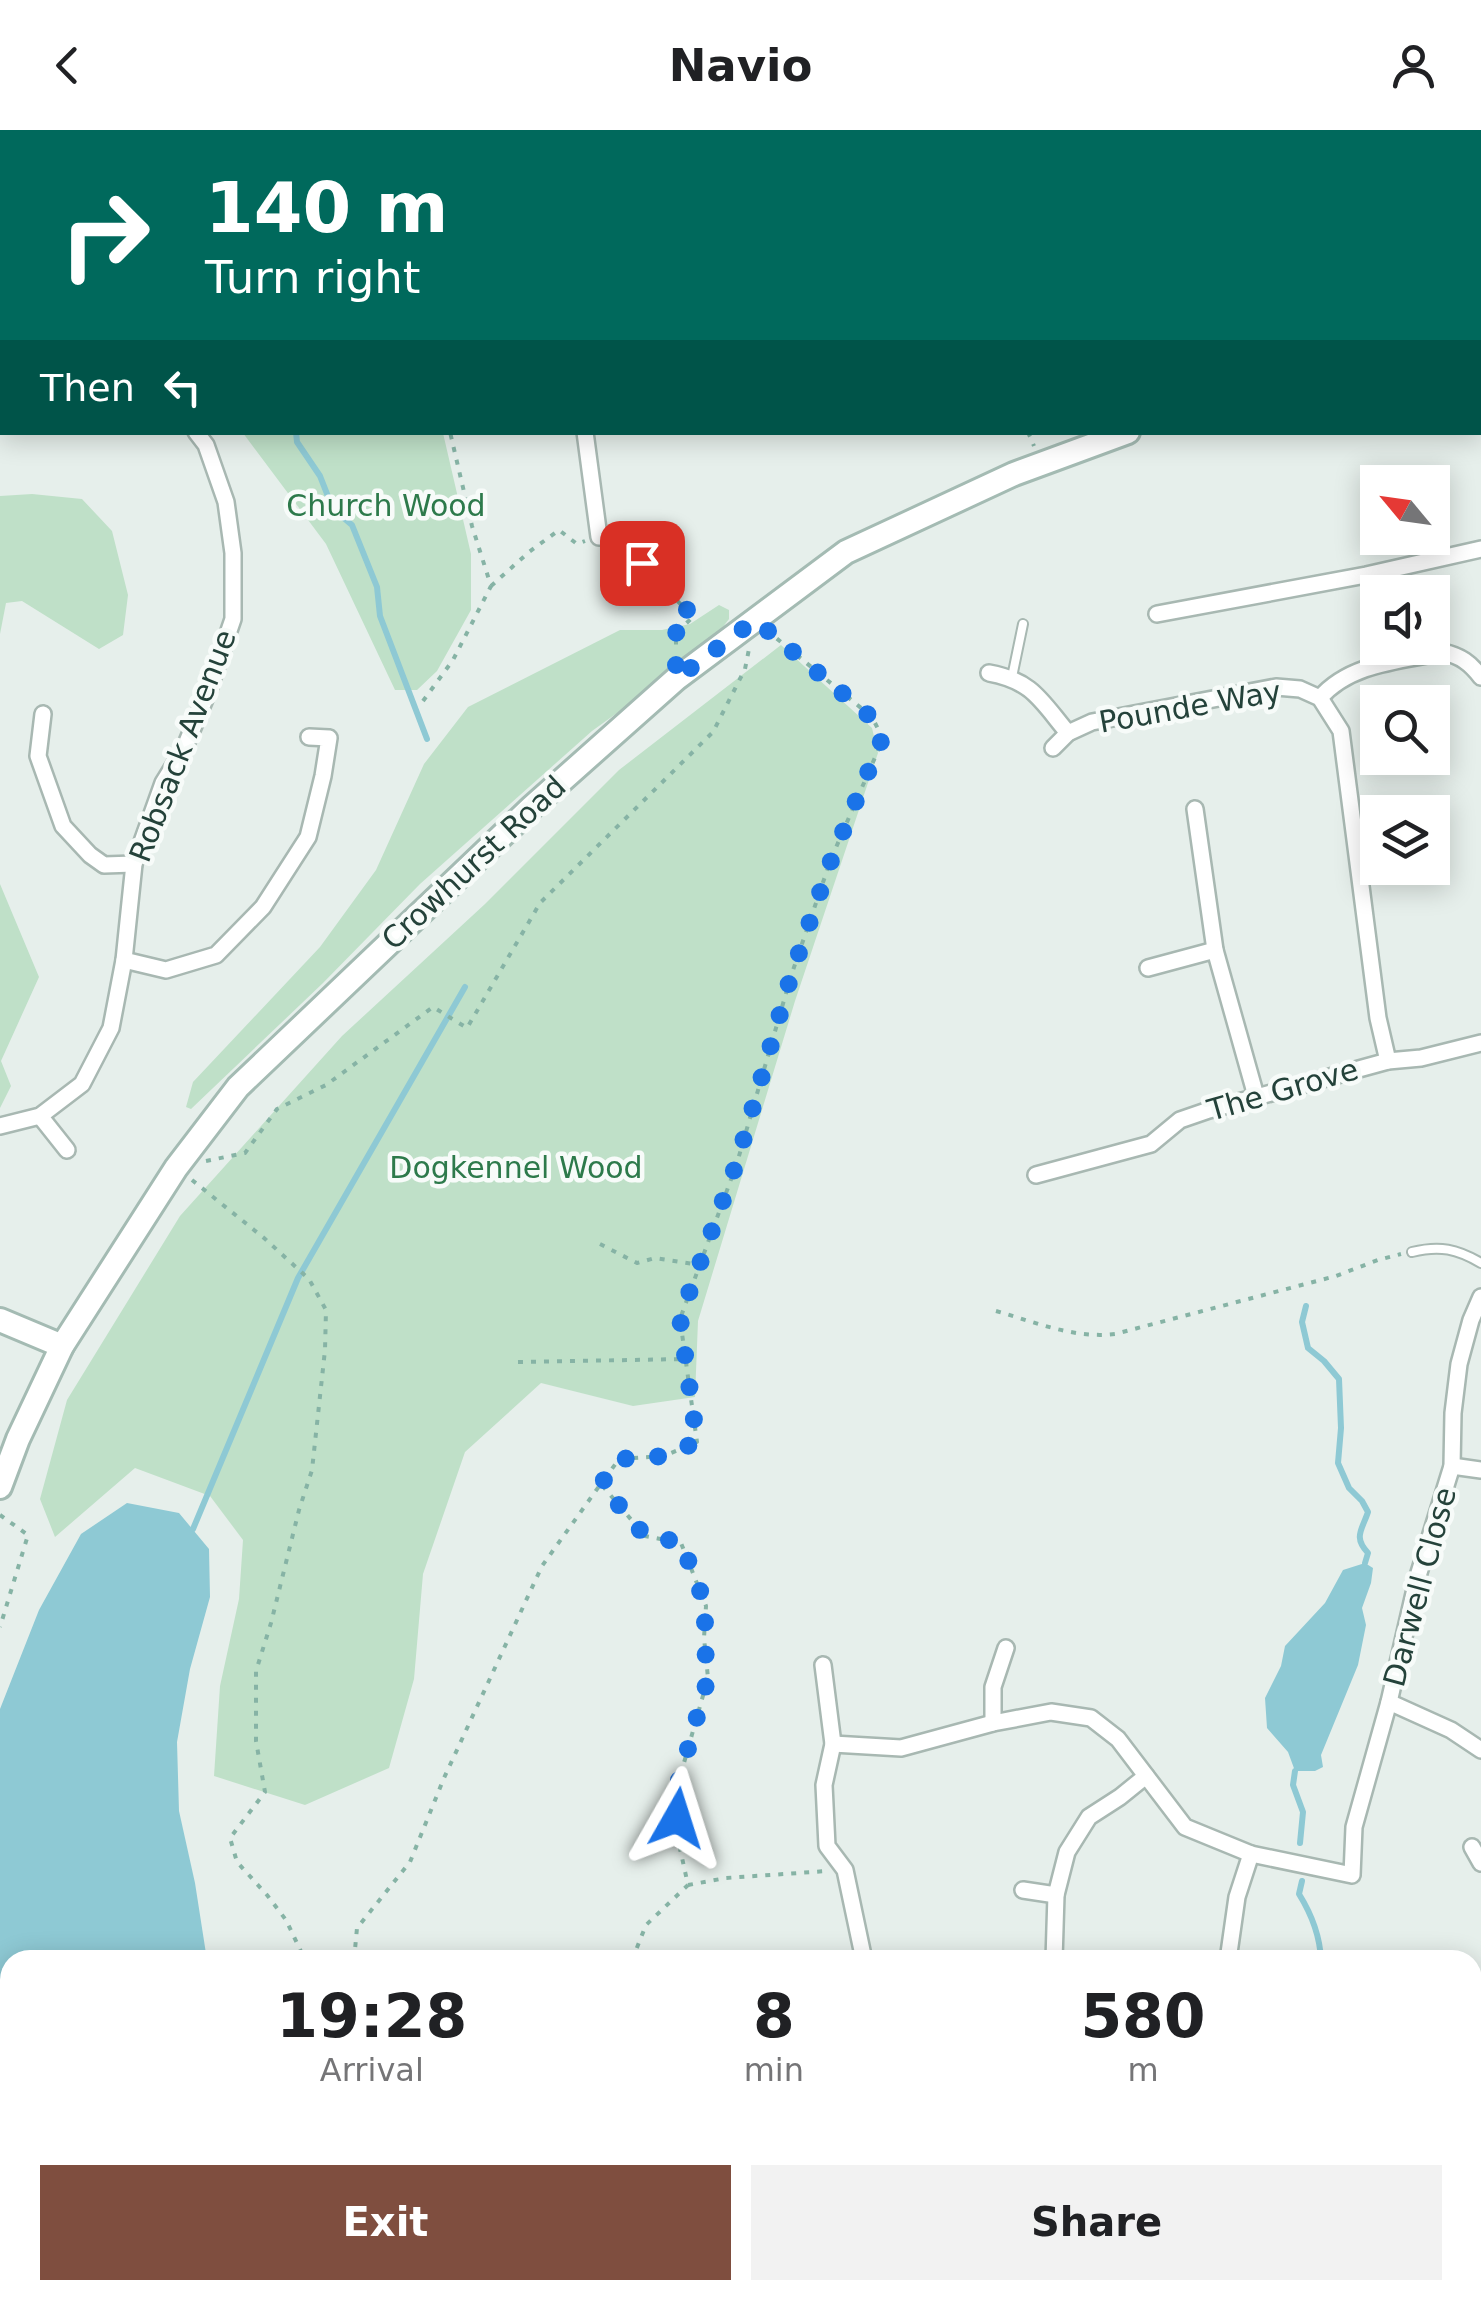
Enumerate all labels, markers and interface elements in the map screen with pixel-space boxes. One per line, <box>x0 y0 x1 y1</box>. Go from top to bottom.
icon: back <box>40 38 95 93</box>
icon: person <box>1386 38 1441 93</box>
text: Navio <box>669 39 812 92</box>
text: 140 m <box>205 167 448 249</box>
icon: right <box>40 170 170 300</box>
text: Turn right <box>205 251 420 304</box>
icon: left <box>155 360 210 415</box>
text: Then <box>40 366 135 410</box>
north arrow <box>1360 465 1450 555</box>
map controls <box>1360 465 1450 885</box>
park label: Church Wood <box>286 488 486 523</box>
pin <box>600 521 685 606</box>
icon: arrive <box>615 536 670 591</box>
button: sound <box>1360 575 1450 665</box>
street label: Robsack Avenue <box>122 625 243 867</box>
street label: Pounde Way <box>1096 673 1284 740</box>
button: search <box>1360 685 1450 775</box>
street label: Crowhurst Road <box>375 769 573 957</box>
button: layers <box>1360 795 1450 885</box>
street label: The Grove <box>1203 1051 1362 1128</box>
park label: Dogkennel Wood <box>389 1150 643 1185</box>
street label: Darwell Close <box>1376 1483 1463 1690</box>
position arrow <box>625 1766 729 1870</box>
text: 19:28 <box>276 1981 467 2051</box>
text: 8 <box>753 1981 795 2051</box>
text: 580 <box>1080 1981 1206 2051</box>
text: Arrival <box>320 2051 424 2089</box>
text: min <box>744 2051 804 2089</box>
text: m <box>1127 2051 1159 2089</box>
button: Exit <box>40 2165 731 2280</box>
button: Share <box>751 2165 1442 2280</box>

